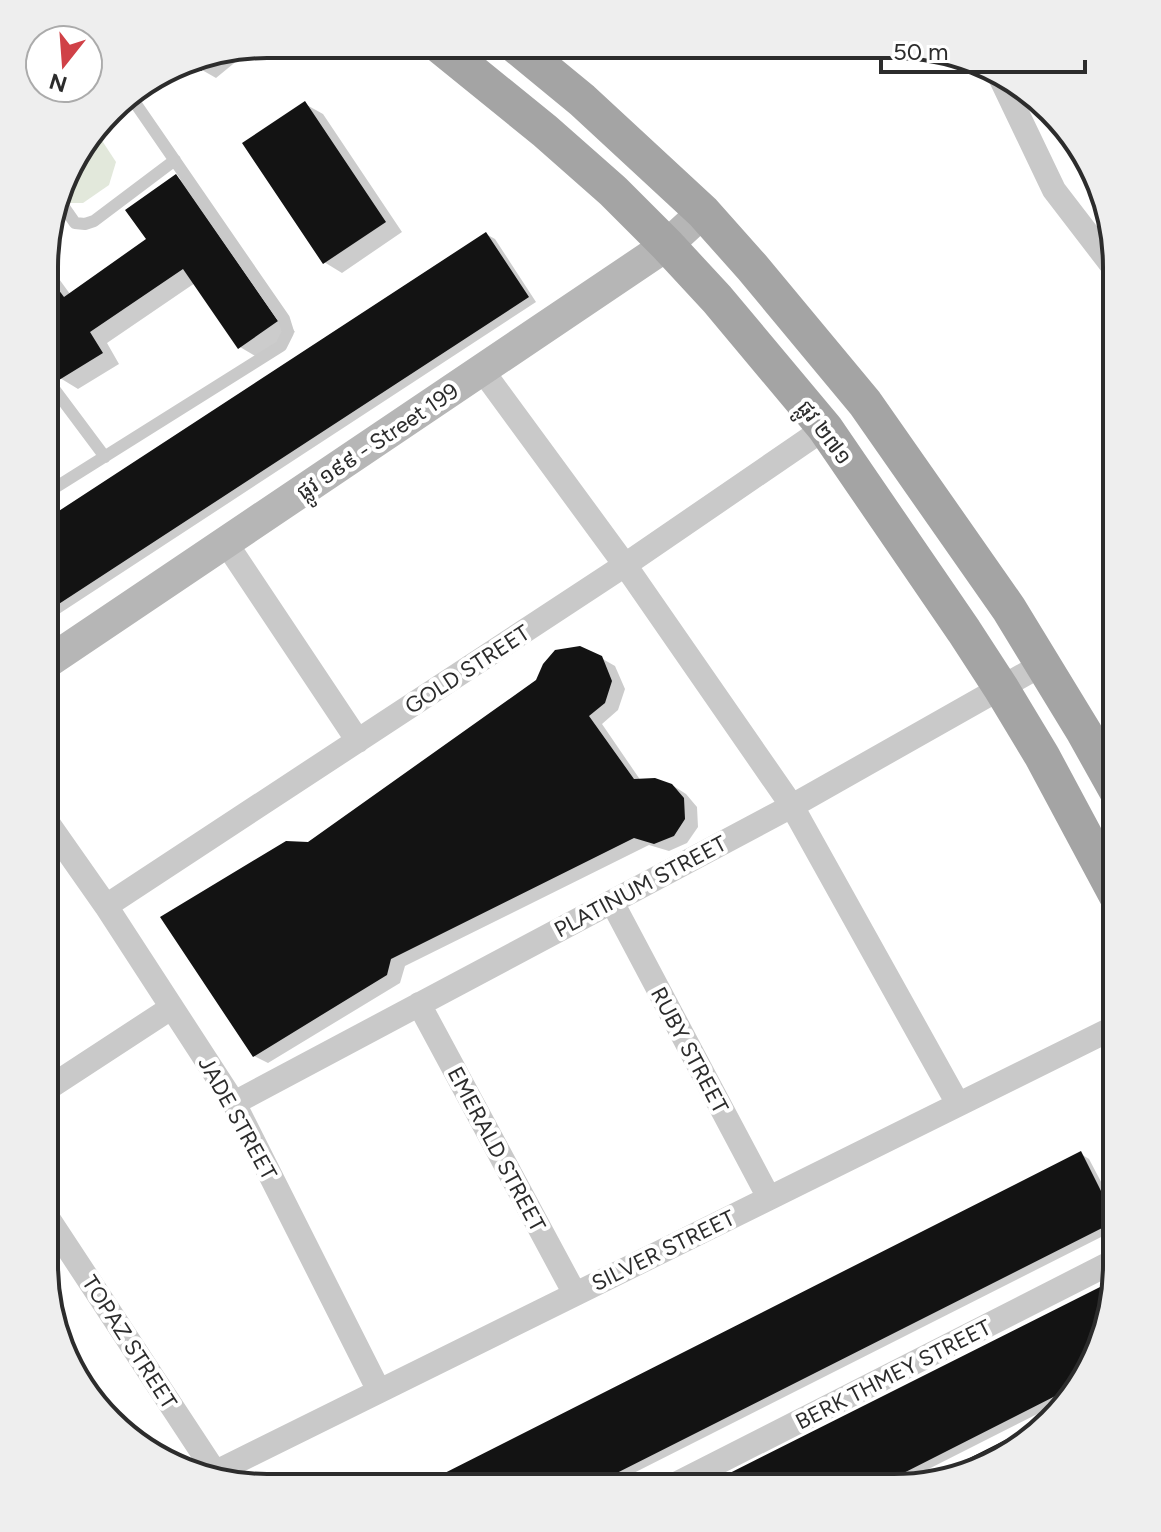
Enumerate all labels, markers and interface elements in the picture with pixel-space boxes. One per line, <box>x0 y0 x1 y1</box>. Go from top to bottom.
north arrow <box>24 24 104 104</box>
scale bar <box>881 24 1085 74</box>
text: 50 m <box>893 37 949 66</box>
text: N <box>46 67 70 98</box>
street label: ផ្លូវ ១៩៩ - Street 199 <box>291 377 467 511</box>
street label: ផ្លូវ ២៧១ <box>786 395 858 474</box>
street label: GOLD STREET <box>400 619 535 720</box>
street label: PLATINUM STREET <box>550 830 731 943</box>
street label: RUBY STREET <box>645 982 734 1118</box>
street label: JADE STREET <box>192 1052 283 1185</box>
street label: EMERALD STREET <box>442 1062 551 1236</box>
street label: SILVER STREET <box>587 1204 739 1297</box>
street label: TOPAZ STREET <box>76 1270 183 1414</box>
street label: BERK THMEY STREET <box>791 1313 995 1435</box>

